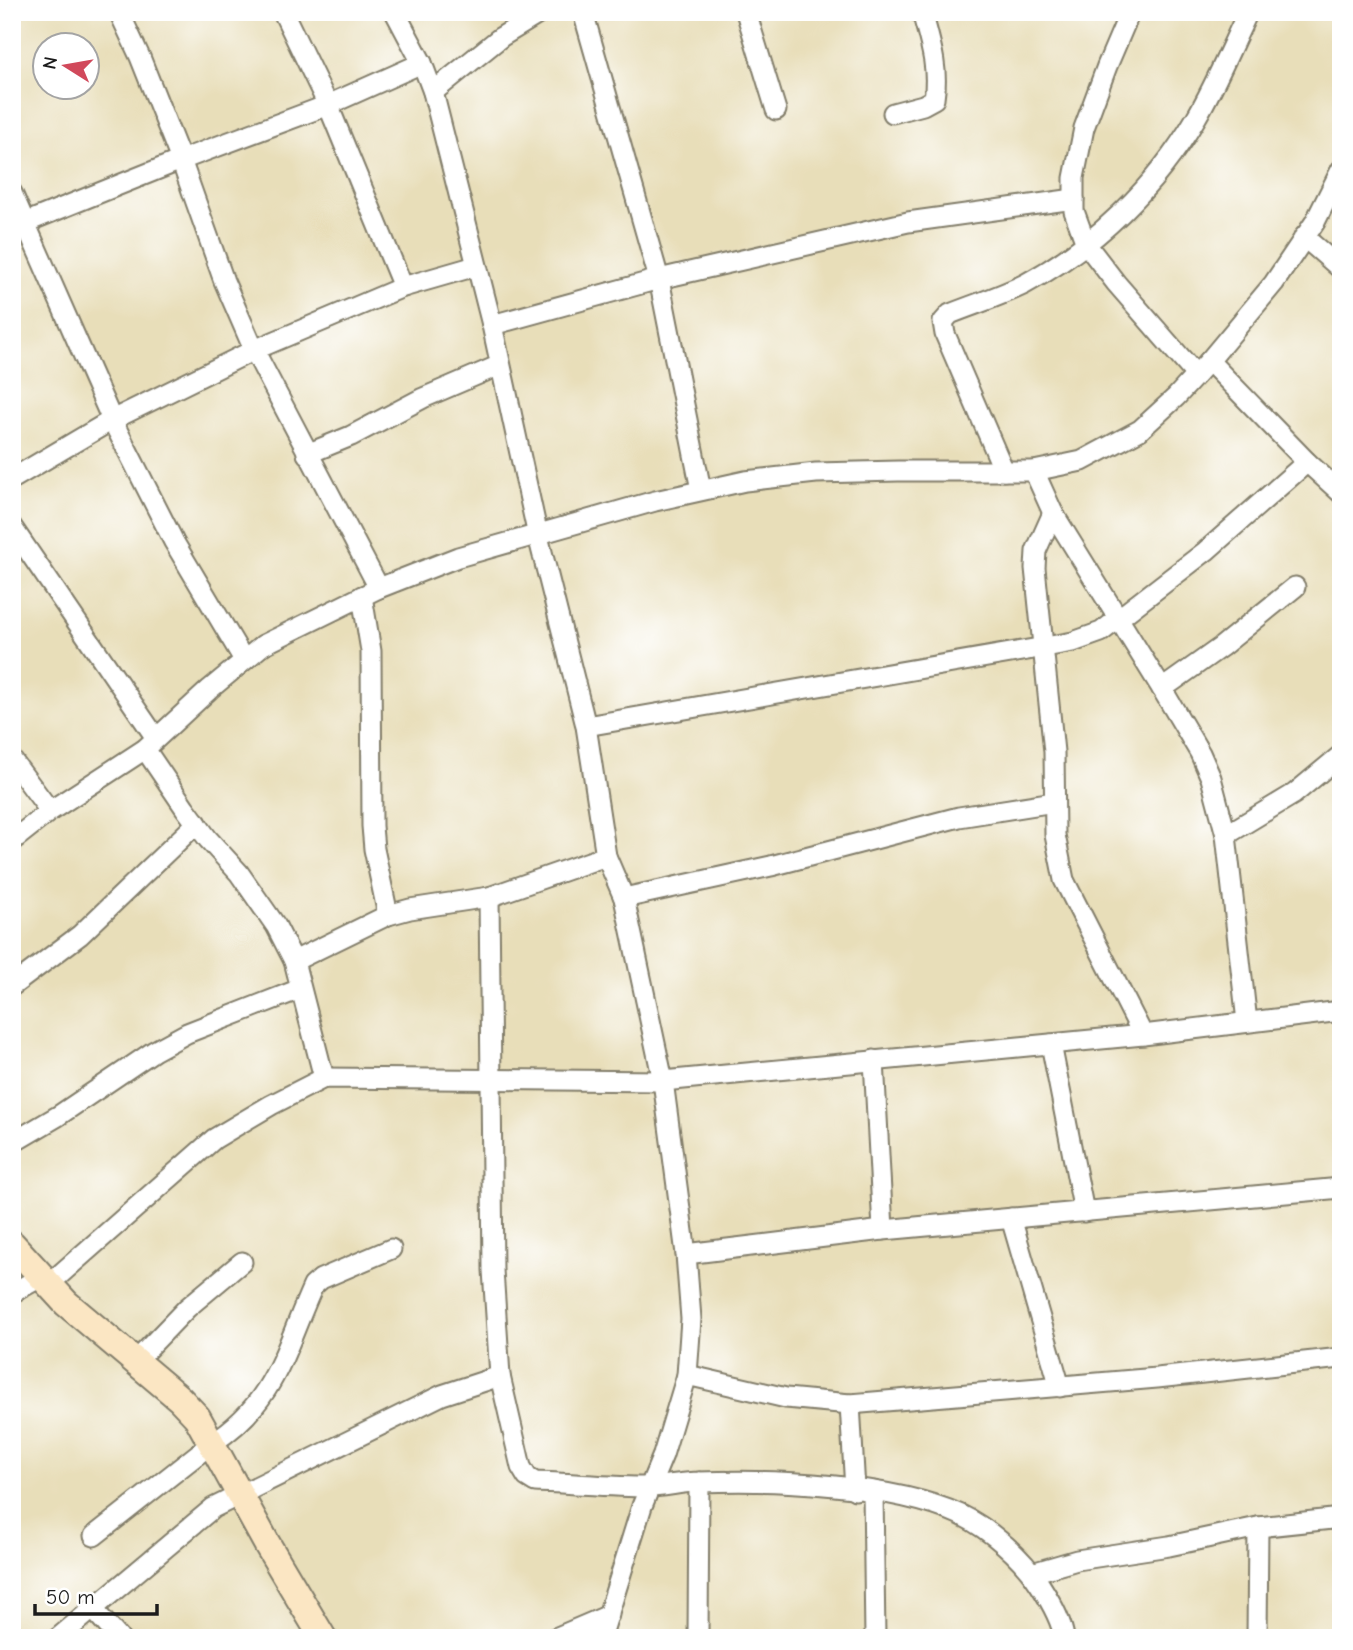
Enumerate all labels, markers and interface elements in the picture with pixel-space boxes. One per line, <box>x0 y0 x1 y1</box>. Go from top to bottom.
north arrow <box>32 32 102 102</box>
text: N <box>38 55 62 71</box>
scale bar <box>35 1573 158 1617</box>
text: 50 m <box>46 1585 95 1609</box>

